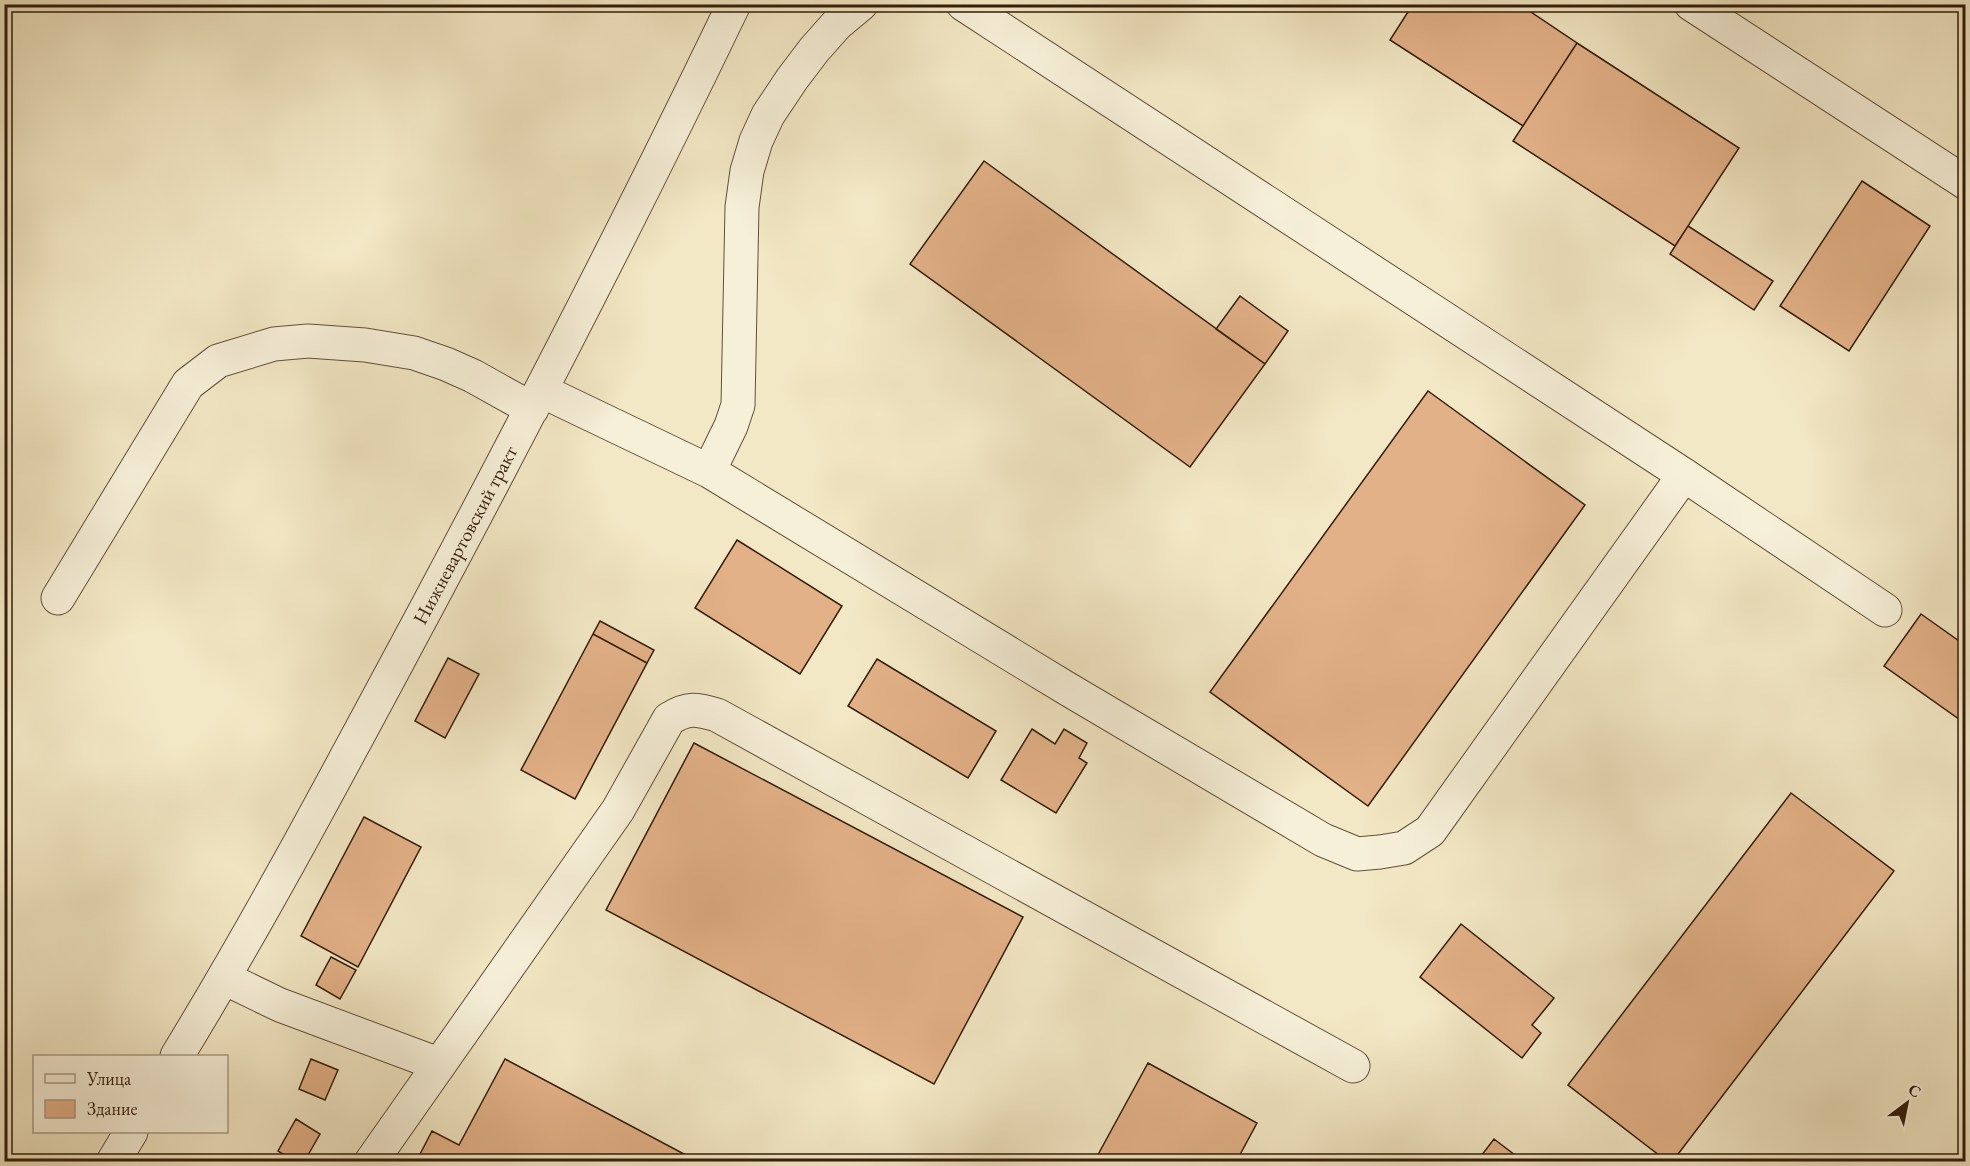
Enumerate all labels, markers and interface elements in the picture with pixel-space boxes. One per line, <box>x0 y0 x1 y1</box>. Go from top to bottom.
street label: Нижневартовский тракт <box>407 441 523 629</box>
legend <box>33 1055 228 1133</box>
text: Улица <box>86 1067 132 1090</box>
north arrow <box>1877 1073 1937 1133</box>
text: С <box>1904 1079 1925 1103</box>
text: Здание <box>87 1097 137 1120</box>

